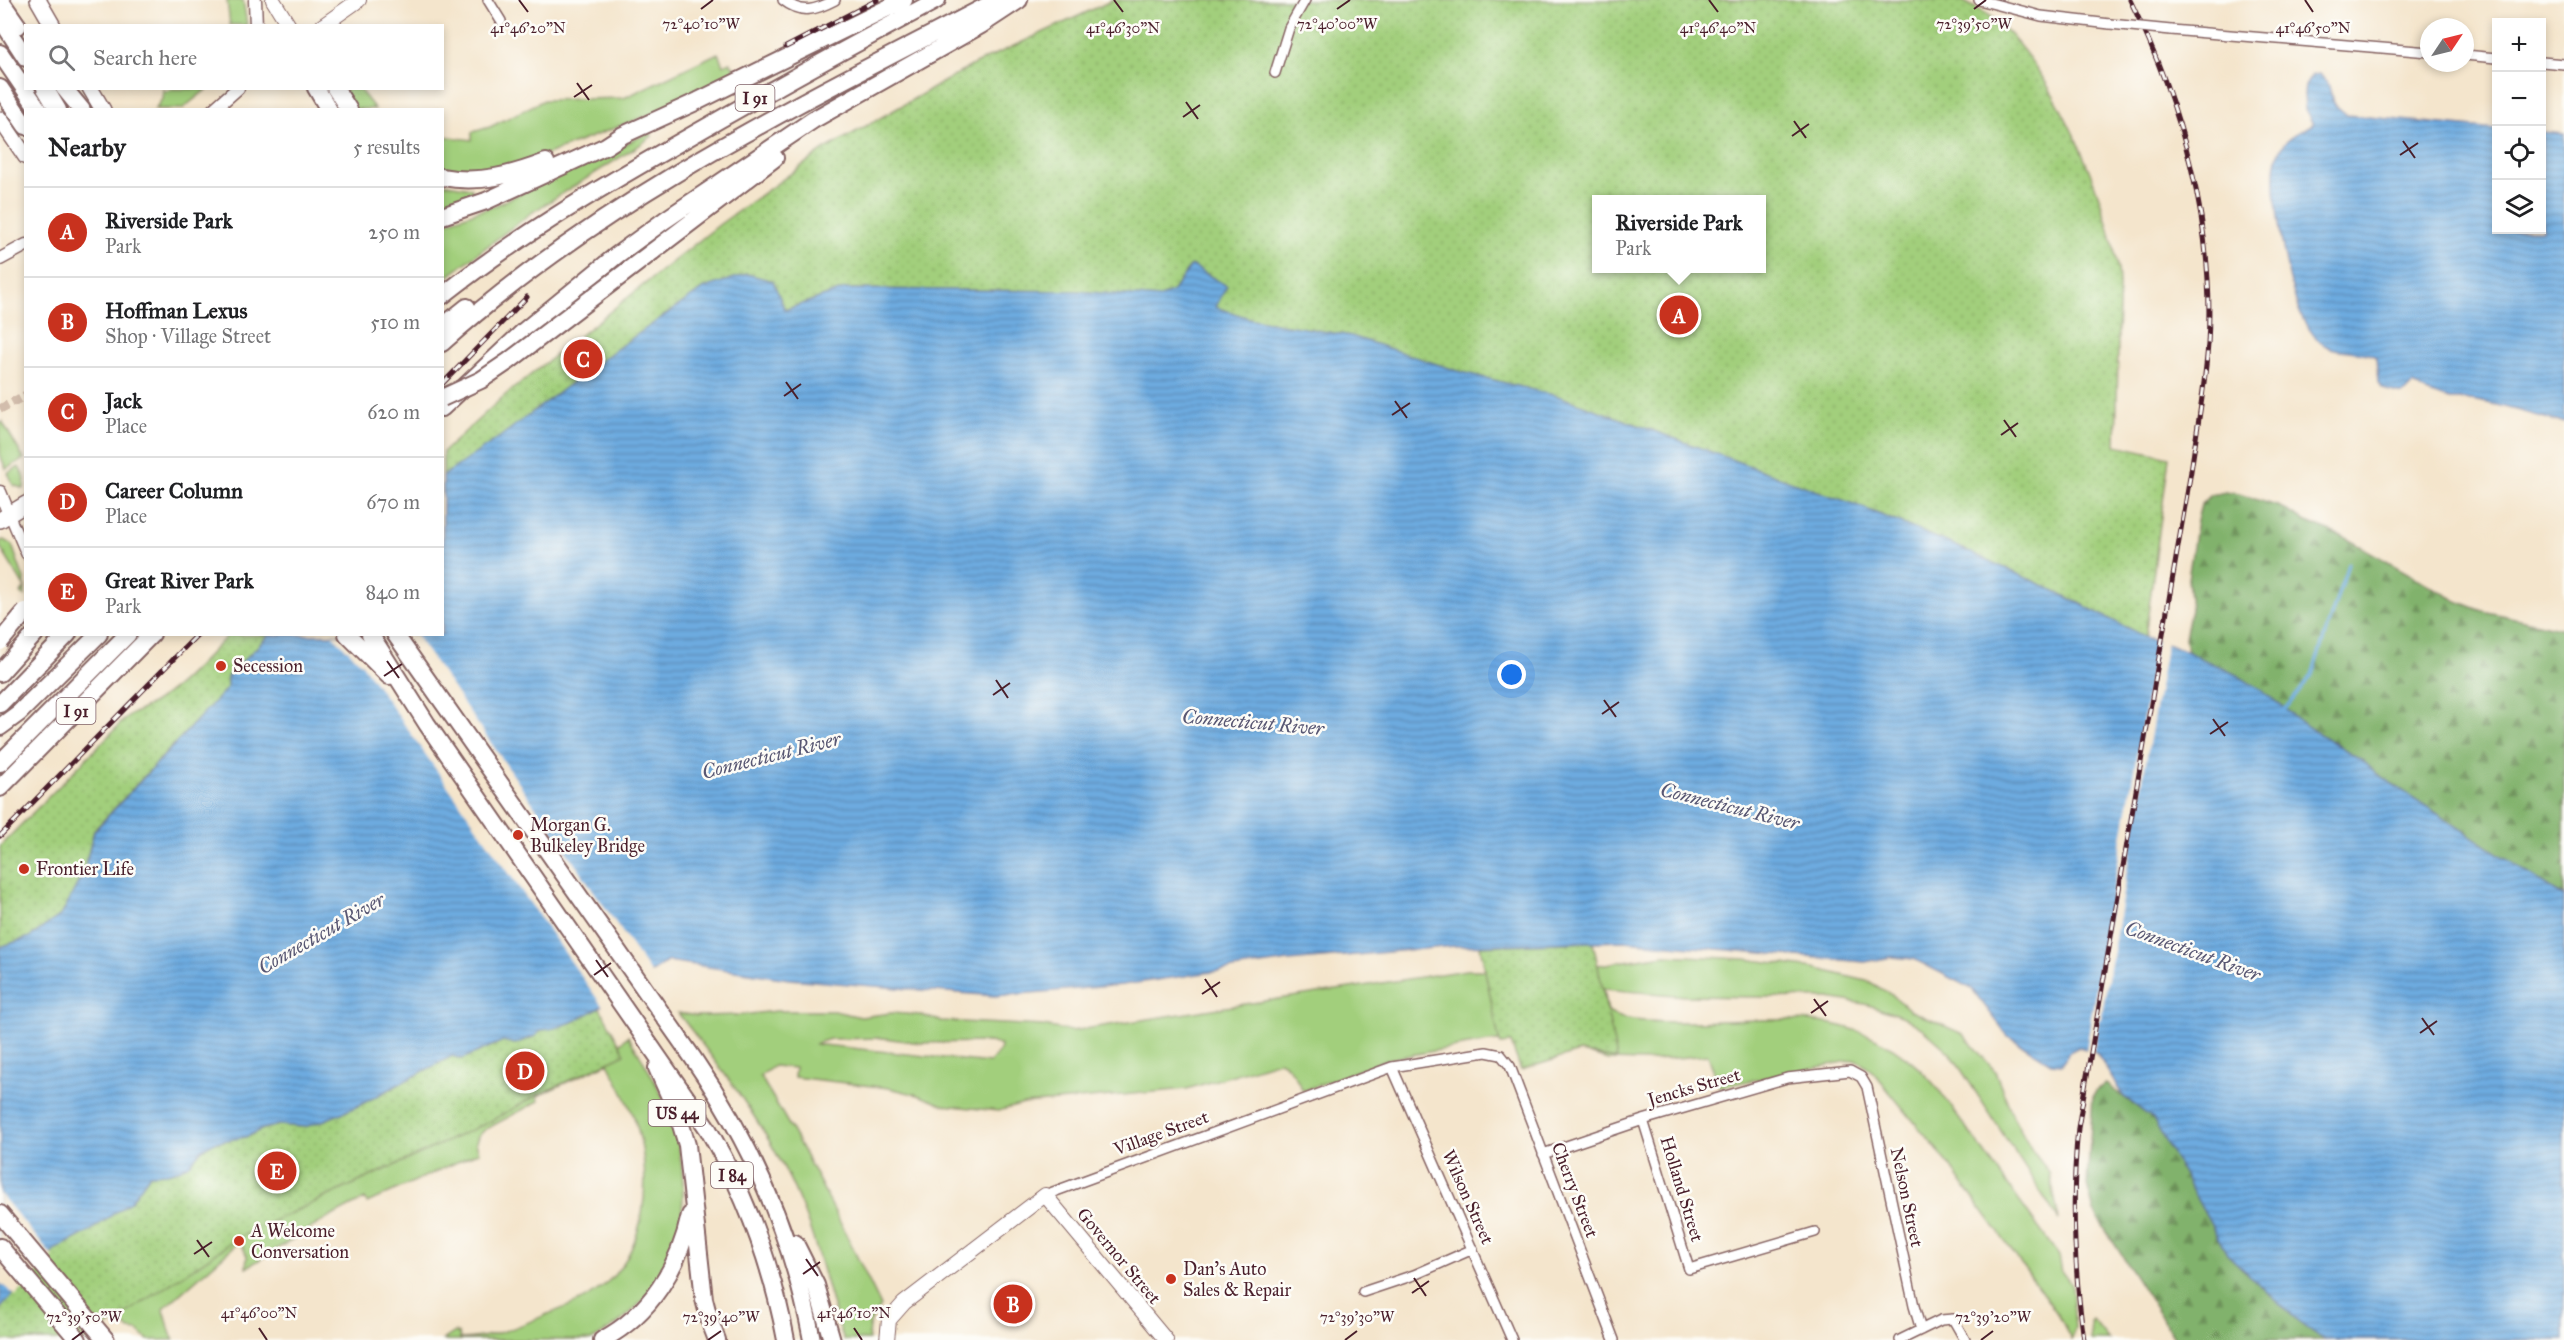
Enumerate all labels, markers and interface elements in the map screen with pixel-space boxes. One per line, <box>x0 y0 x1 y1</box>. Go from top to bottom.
text: 72°40'10"W <box>662 15 740 33</box>
text: 72°40'00"W <box>1297 15 1378 33</box>
text: 72°39'50"W <box>1936 15 2013 33</box>
north arrow <box>2420 18 2474 72</box>
map controls <box>2492 18 2546 234</box>
button: + <box>2492 18 2546 72</box>
text: 41°46'20"N <box>490 19 566 37</box>
text: 41°46'30"N <box>1086 19 1160 37</box>
text: 41°46'40"N <box>1680 19 1756 37</box>
text: 41°46'50"N <box>2276 19 2351 37</box>
search box <box>24 24 444 90</box>
icon: search <box>45 41 78 74</box>
text: Search here <box>93 44 197 71</box>
button: − <box>2492 72 2546 126</box>
road number: I 91 <box>736 85 774 111</box>
button: locate <box>2492 126 2546 180</box>
text: Nearby <box>48 131 126 163</box>
text: 5 results <box>353 135 420 159</box>
button: layers <box>2492 180 2546 234</box>
popup <box>1592 195 1766 273</box>
text: Riverside Park <box>105 207 233 234</box>
text: Riverside Park <box>1615 209 1743 236</box>
text: A <box>61 220 74 244</box>
text: 250 m <box>368 220 420 244</box>
text: Park <box>105 234 141 258</box>
text: Park <box>1615 236 1651 260</box>
pin: A <box>1660 292 1698 338</box>
text: Hoffman Lexus <box>105 297 247 324</box>
text: B <box>61 310 74 334</box>
text: 510 m <box>370 310 420 334</box>
text: Shop · Village Street <box>105 324 271 348</box>
pin: C <box>564 336 602 382</box>
text: Jack <box>105 387 142 414</box>
text: C <box>61 400 74 424</box>
text: 620 m <box>367 400 420 424</box>
text: Place <box>105 414 147 438</box>
text: Career Column <box>105 477 243 504</box>
text: D <box>60 490 75 514</box>
text: 670 m <box>366 490 420 514</box>
text: Place <box>105 504 147 528</box>
text: Great River Park <box>105 567 254 594</box>
text: E <box>60 580 75 604</box>
text: 840 m <box>365 580 420 604</box>
text: Park <box>105 594 141 618</box>
place label: Secession <box>233 655 303 677</box>
marker: Secession <box>214 659 228 673</box>
your location <box>1497 660 1526 689</box>
road number: I 91 <box>56 698 96 724</box>
water label: Connecticut River <box>1181 704 1327 740</box>
water label: Connecticut River <box>699 726 845 784</box>
water label: Connecticut River <box>1658 777 1804 835</box>
place label: Morgan G. Bulkeley Bridge <box>530 814 645 858</box>
marker: Morgan G. Bulkeley Bridge <box>511 828 525 842</box>
place label: Frontier Life <box>36 858 134 880</box>
marker: Frontier Life <box>17 862 31 876</box>
water label: Connecticut River <box>253 886 390 979</box>
water label: Connecticut River <box>2122 915 2266 987</box>
pin: D <box>506 1048 544 1094</box>
street label: Jencks Street <box>1643 1063 1744 1112</box>
road number: US 44 <box>648 1100 706 1126</box>
street label: Village Street <box>1110 1105 1212 1162</box>
street label: Holland Street <box>1656 1134 1709 1245</box>
street label: Cherry Street <box>1547 1139 1603 1241</box>
street label: Nelson Street <box>1886 1145 1928 1250</box>
street label: Wilson Street <box>1437 1146 1499 1248</box>
pin: E <box>258 1148 296 1194</box>
road number: I 84 <box>711 1162 753 1188</box>
street label: Governor Street <box>1072 1203 1166 1309</box>
place label: A Welcome Conversation <box>250 1220 349 1263</box>
marker: A Welcome Conversation <box>232 1234 246 1248</box>
place label: Dan's Auto Sales & Repair <box>1183 1258 1291 1301</box>
marker: Dan's Auto Sales & Repair <box>1164 1272 1178 1286</box>
pin: B <box>994 1282 1032 1326</box>
text: 41°46'00"N <box>221 1304 298 1322</box>
text: 41°46'10"N <box>817 1304 891 1322</box>
text: 72°39'50"W <box>46 1308 123 1326</box>
text: 72°39'40"W <box>683 1308 760 1326</box>
text: 72°39'30"W <box>1320 1308 1395 1326</box>
text: 72°39'20"W <box>1955 1308 2032 1326</box>

